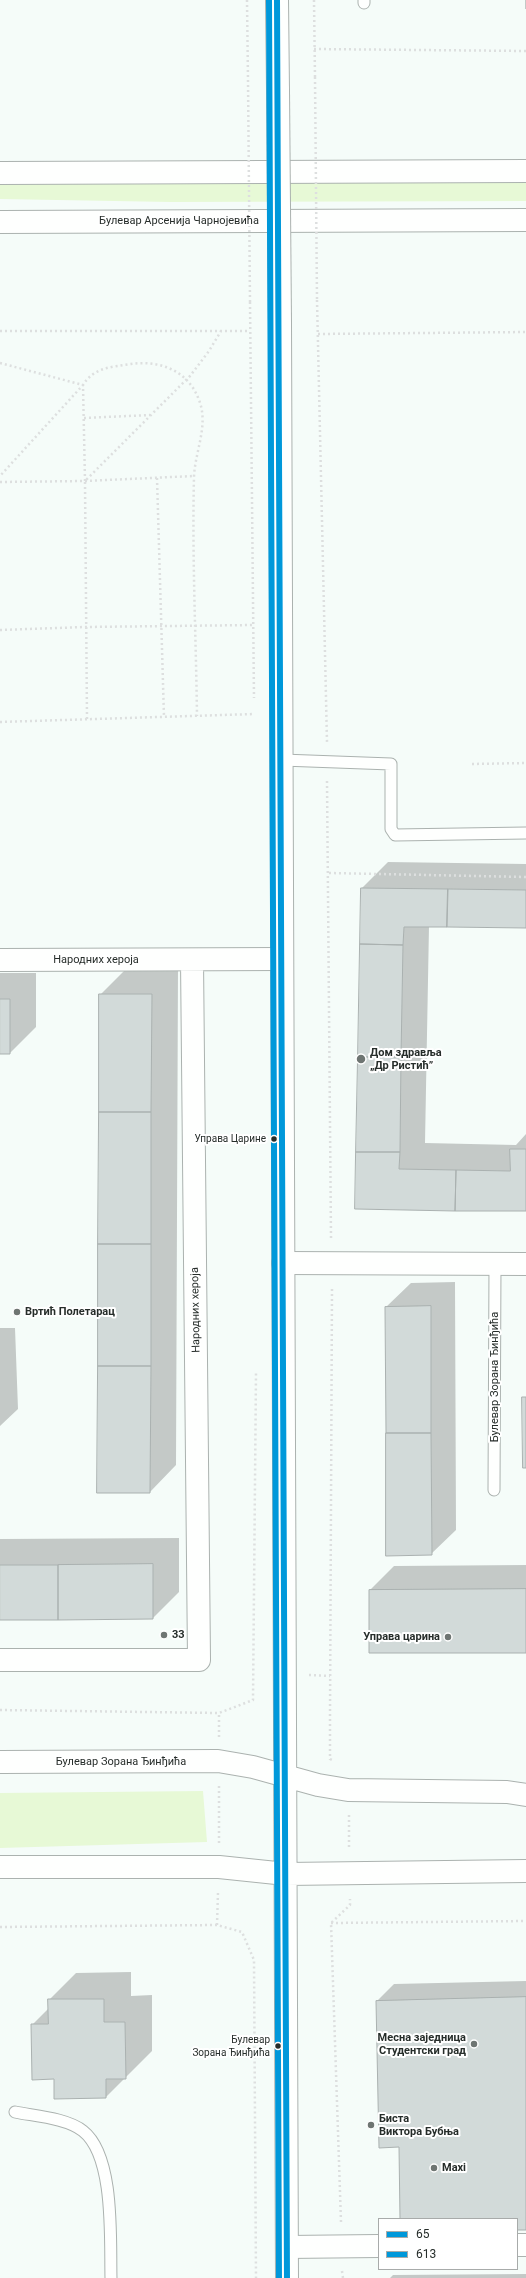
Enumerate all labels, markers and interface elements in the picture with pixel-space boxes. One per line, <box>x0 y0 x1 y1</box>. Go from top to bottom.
street label: Булевар Арсенија Чарнојевића <box>99 214 259 228</box>
street label: Народних хероја <box>53 953 139 967</box>
place label: Дом здравља „Др Ристић” <box>370 1046 442 1072</box>
marker: Дом здравља „Др Ристић” <box>355 1053 367 1065</box>
place label: Управа Царине <box>195 1133 266 1145</box>
marker: Управа Царине <box>269 1134 279 1144</box>
street label: Народних хероја <box>189 1267 203 1353</box>
place label: Вртић Полетарац <box>25 1305 115 1319</box>
marker: Вртић Полетарац <box>12 1307 22 1317</box>
street label: Булевар Зорана Ђинђића <box>488 1312 502 1442</box>
place label: 33 <box>172 1628 185 1642</box>
marker: 33 <box>159 1630 169 1640</box>
place label: Управа царина <box>363 1630 440 1644</box>
marker: Управа царина <box>443 1632 453 1642</box>
street label: Булевар Зорана Ђинђића <box>56 1755 186 1769</box>
place label: Месна заједница Студентски град <box>378 2031 466 2057</box>
place label: Булевар Зорана Ђинђића <box>192 2034 270 2058</box>
marker: Месна заједница Студентски град <box>469 2039 479 2049</box>
marker: Булевар Зорана Ђинђића <box>273 2041 283 2051</box>
place label: Биста Виктора Бубња <box>379 2112 459 2138</box>
marker: Биста Виктора Бубња <box>366 2120 376 2130</box>
place label: Maxi <box>442 2161 466 2175</box>
marker: Maxi <box>429 2163 439 2173</box>
legend <box>378 2218 518 2270</box>
text: 65 <box>416 2227 430 2241</box>
text: 613 <box>416 2247 436 2261</box>

